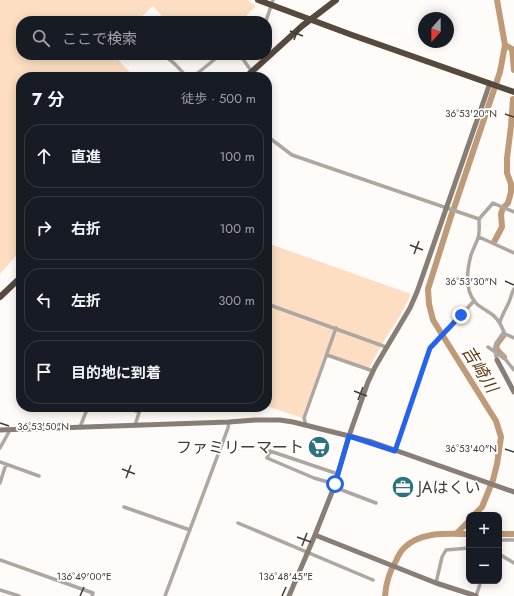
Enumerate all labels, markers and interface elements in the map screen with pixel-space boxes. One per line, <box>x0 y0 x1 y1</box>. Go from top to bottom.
north arrow <box>418 12 454 48</box>
search box <box>16 16 272 60</box>
icon: search <box>30 27 52 49</box>
text: ここで検索 <box>62 28 137 50</box>
text: 7 分 <box>32 87 64 111</box>
text: 徒歩 · 500 m <box>181 89 256 108</box>
text: 36°53'20"N <box>445 106 497 121</box>
icon: ahead <box>33 145 55 167</box>
text: 直進 <box>71 146 101 168</box>
text: 100 m <box>220 147 255 166</box>
icon: right <box>33 217 55 239</box>
text: 右折 <box>71 218 101 240</box>
text: 100 m <box>220 219 255 238</box>
text: 36°53'30"N <box>445 274 497 289</box>
icon: left <box>33 289 55 311</box>
text: 左折 <box>71 290 101 312</box>
text: 300 m <box>218 291 255 310</box>
route end <box>452 306 470 324</box>
water label: 吉崎川 <box>456 341 505 399</box>
icon: arrive <box>33 361 55 383</box>
text: 目的地に到着 <box>71 362 161 384</box>
text: 36°53'50"N <box>17 419 69 434</box>
supermarket icon: ファミリーマート <box>306 434 332 460</box>
place label: ファミリーマート <box>176 436 304 459</box>
text: 36°53'40"N <box>445 441 497 456</box>
office icon: JAはくい <box>390 474 416 500</box>
route start <box>326 475 344 493</box>
place label: JAはくい <box>416 476 480 499</box>
map controls <box>466 512 502 584</box>
button: + <box>466 512 502 548</box>
button: − <box>466 548 502 584</box>
text: 136°49'00"E <box>56 569 112 584</box>
text: 136°48'45"E <box>259 569 313 584</box>

